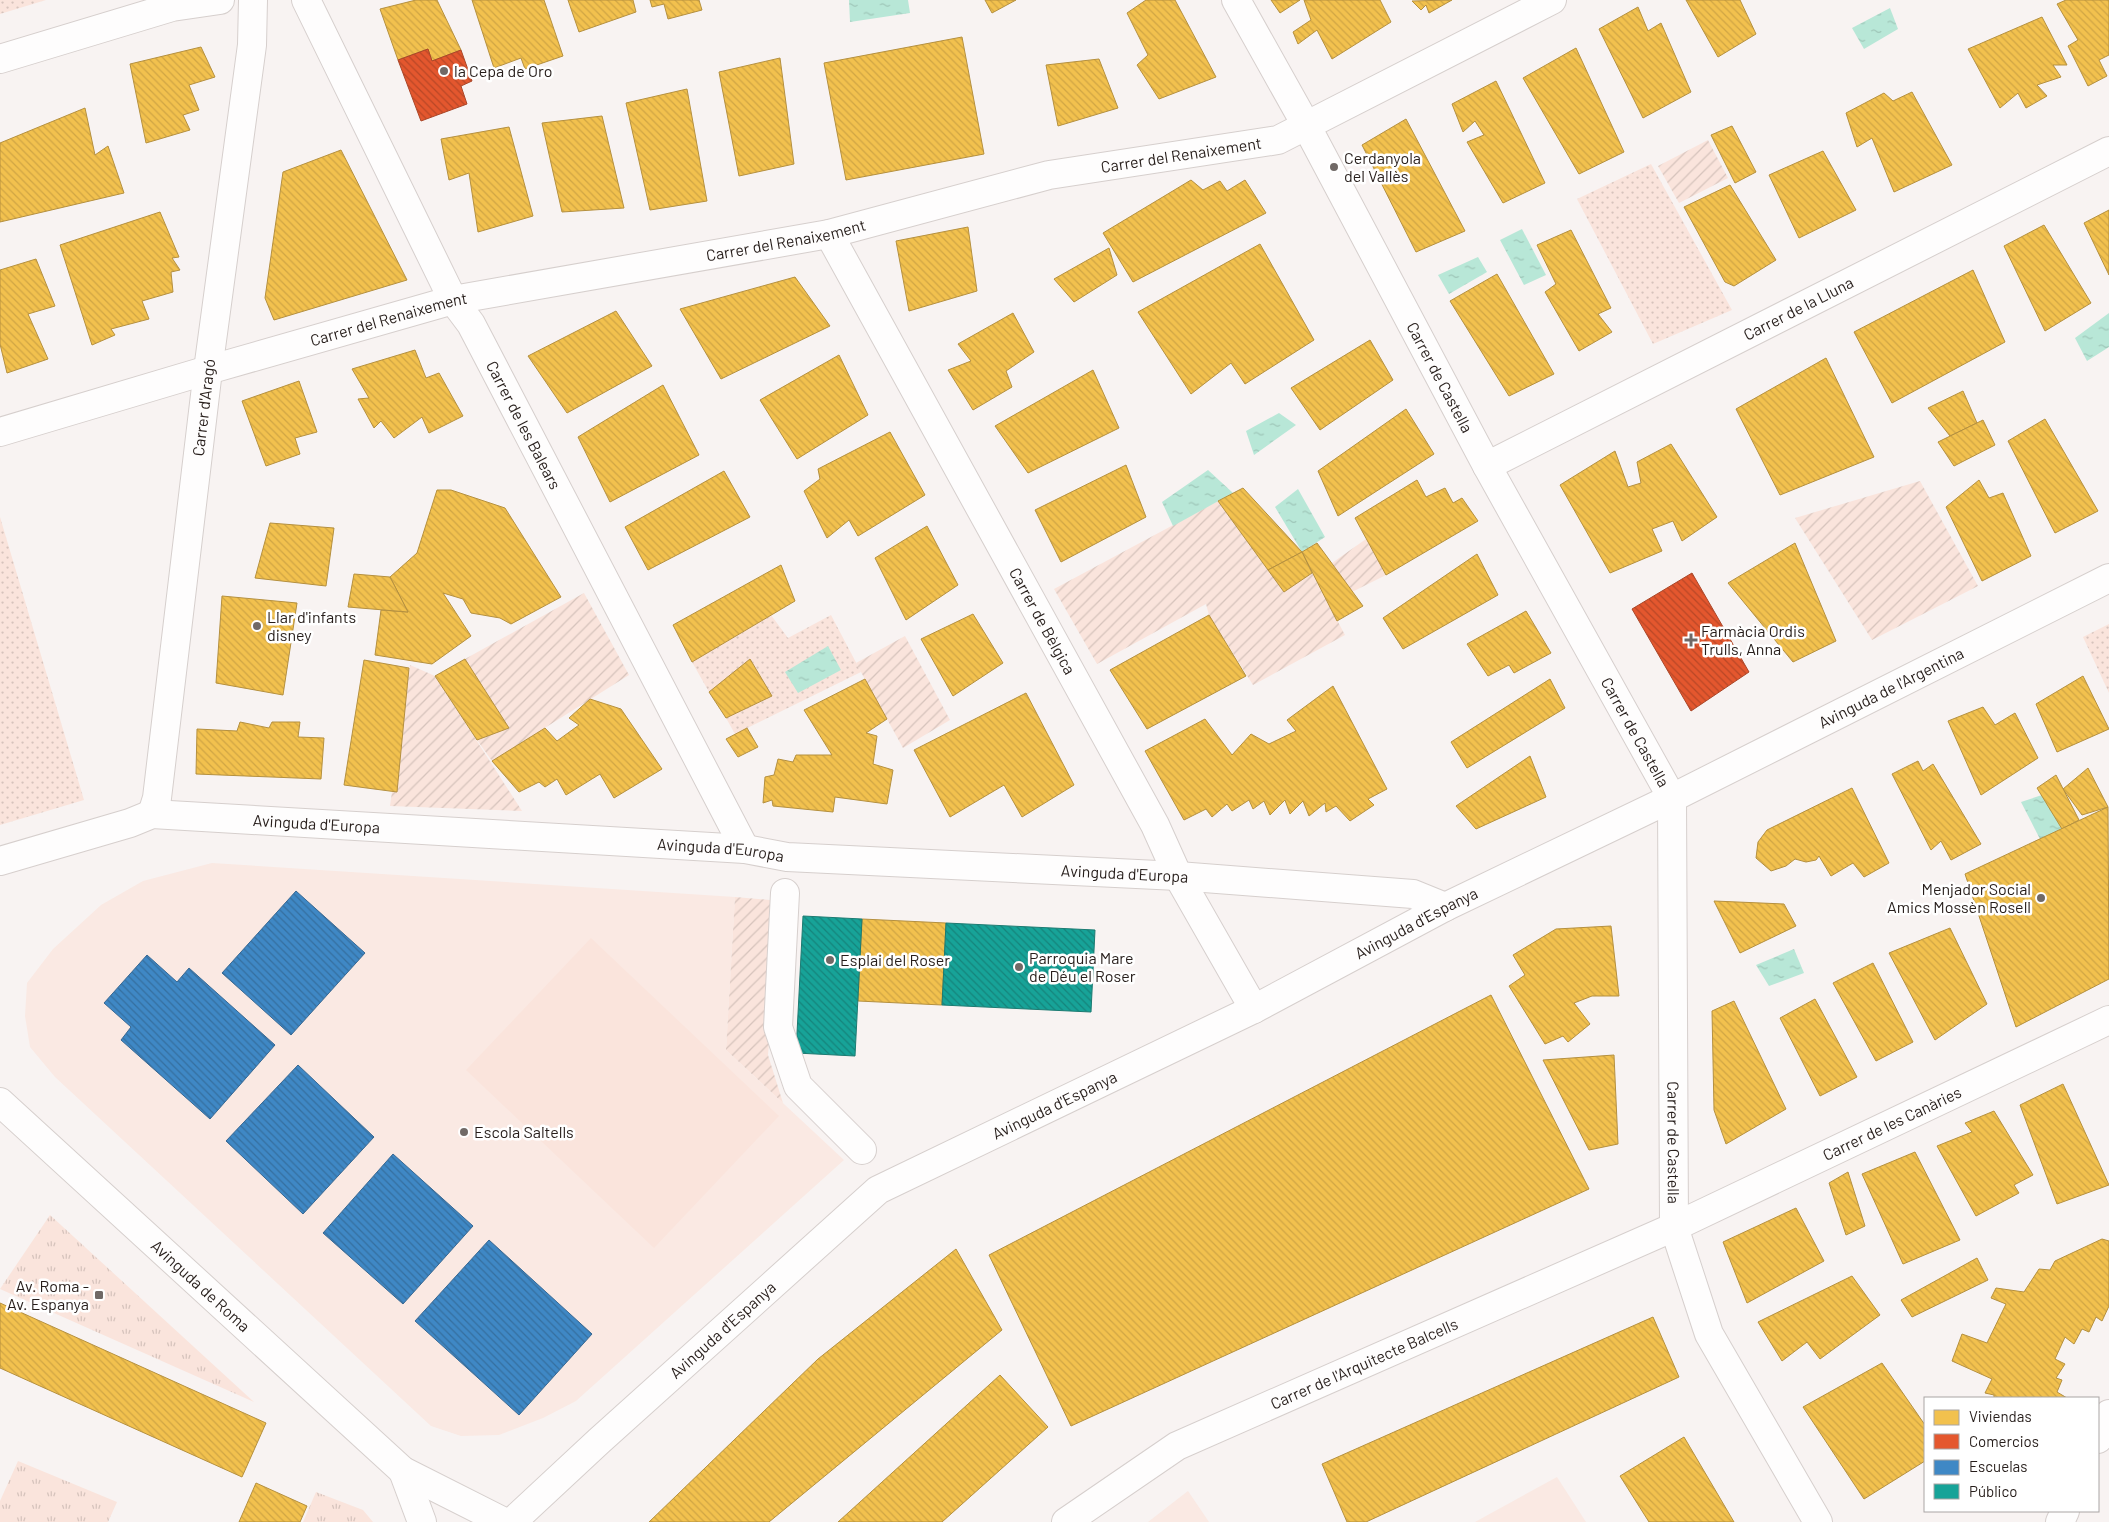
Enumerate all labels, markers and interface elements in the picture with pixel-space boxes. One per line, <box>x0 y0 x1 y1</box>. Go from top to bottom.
place label: la Cepa de Oro <box>454 61 552 80</box>
marker: la Cepa de Oro <box>438 65 450 77</box>
street label: Carrer del Renaixement <box>1099 133 1263 176</box>
place label: Cerdanyola del Vallès <box>1344 148 1421 185</box>
marker: Cerdanyola del Vallès <box>1328 161 1340 173</box>
street label: Carrer del Renaixement <box>704 215 868 264</box>
street label: Carrer de la Lluna <box>1740 272 1856 344</box>
street label: Carrer del Renaixement <box>308 288 469 349</box>
street label: Carrer de Castella <box>1403 319 1478 436</box>
street label: Carrer de les Balears <box>483 357 566 492</box>
street label: Carrer d'Aragó <box>188 358 218 457</box>
street label: Carrer de Bèlgica <box>1006 564 1080 677</box>
place label: Llar d'infants disney <box>267 607 356 644</box>
marker: Llar d'infants disney <box>251 620 263 632</box>
place label: Farmàcia Ordis Trulls, Anna <box>1701 621 1805 658</box>
marker: Farmàcia Ordis Trulls, Anna <box>1685 634 1697 646</box>
street label: Avinguda de l'Argentina <box>1815 643 1967 732</box>
street label: Carrer de Castella <box>1598 674 1674 790</box>
street label: Avinguda d'Europa <box>252 810 381 836</box>
street label: Avinguda d'Europa <box>657 834 786 865</box>
street label: Avinguda d'Europa <box>1060 860 1189 886</box>
place label: Menjador Social Amics Mossèn Rosell <box>1887 879 2031 916</box>
street label: Avinguda d'Espanya <box>1351 883 1480 963</box>
marker: Menjador Social Amics Mossèn Rosell <box>2035 892 2047 904</box>
place label: Parroquia Mare de Déu el Roser <box>1029 948 1136 985</box>
place label: Esplai del Roser <box>840 950 950 969</box>
marker: Esplai del Roser <box>824 954 836 966</box>
marker: Parroquia Mare de Déu el Roser <box>1013 961 1025 973</box>
street label: Avinguda d'Espanya <box>989 1067 1120 1143</box>
street label: Carrer de Castella <box>1664 1081 1684 1204</box>
street label: Carrer de les Canàries <box>1819 1082 1964 1164</box>
place label: Escola Saltells <box>474 1122 574 1141</box>
marker: Escola Saltells <box>458 1126 470 1138</box>
street label: Avinguda de Roma <box>148 1235 254 1335</box>
place label: Av. Roma - Av. Espanya <box>7 1276 89 1313</box>
street label: Avinguda d'Espanya <box>665 1277 779 1382</box>
marker: Av. Roma - Av. Espanya <box>93 1289 105 1301</box>
street label: Carrer de l'Arquitecte Balcells <box>1267 1314 1460 1413</box>
legend <box>1924 1397 2099 1512</box>
text: Viviendas <box>1969 1407 2032 1425</box>
text: Comercios <box>1969 1432 2039 1450</box>
text: Escuelas <box>1969 1457 2027 1475</box>
text: Público <box>1969 1482 2017 1500</box>

